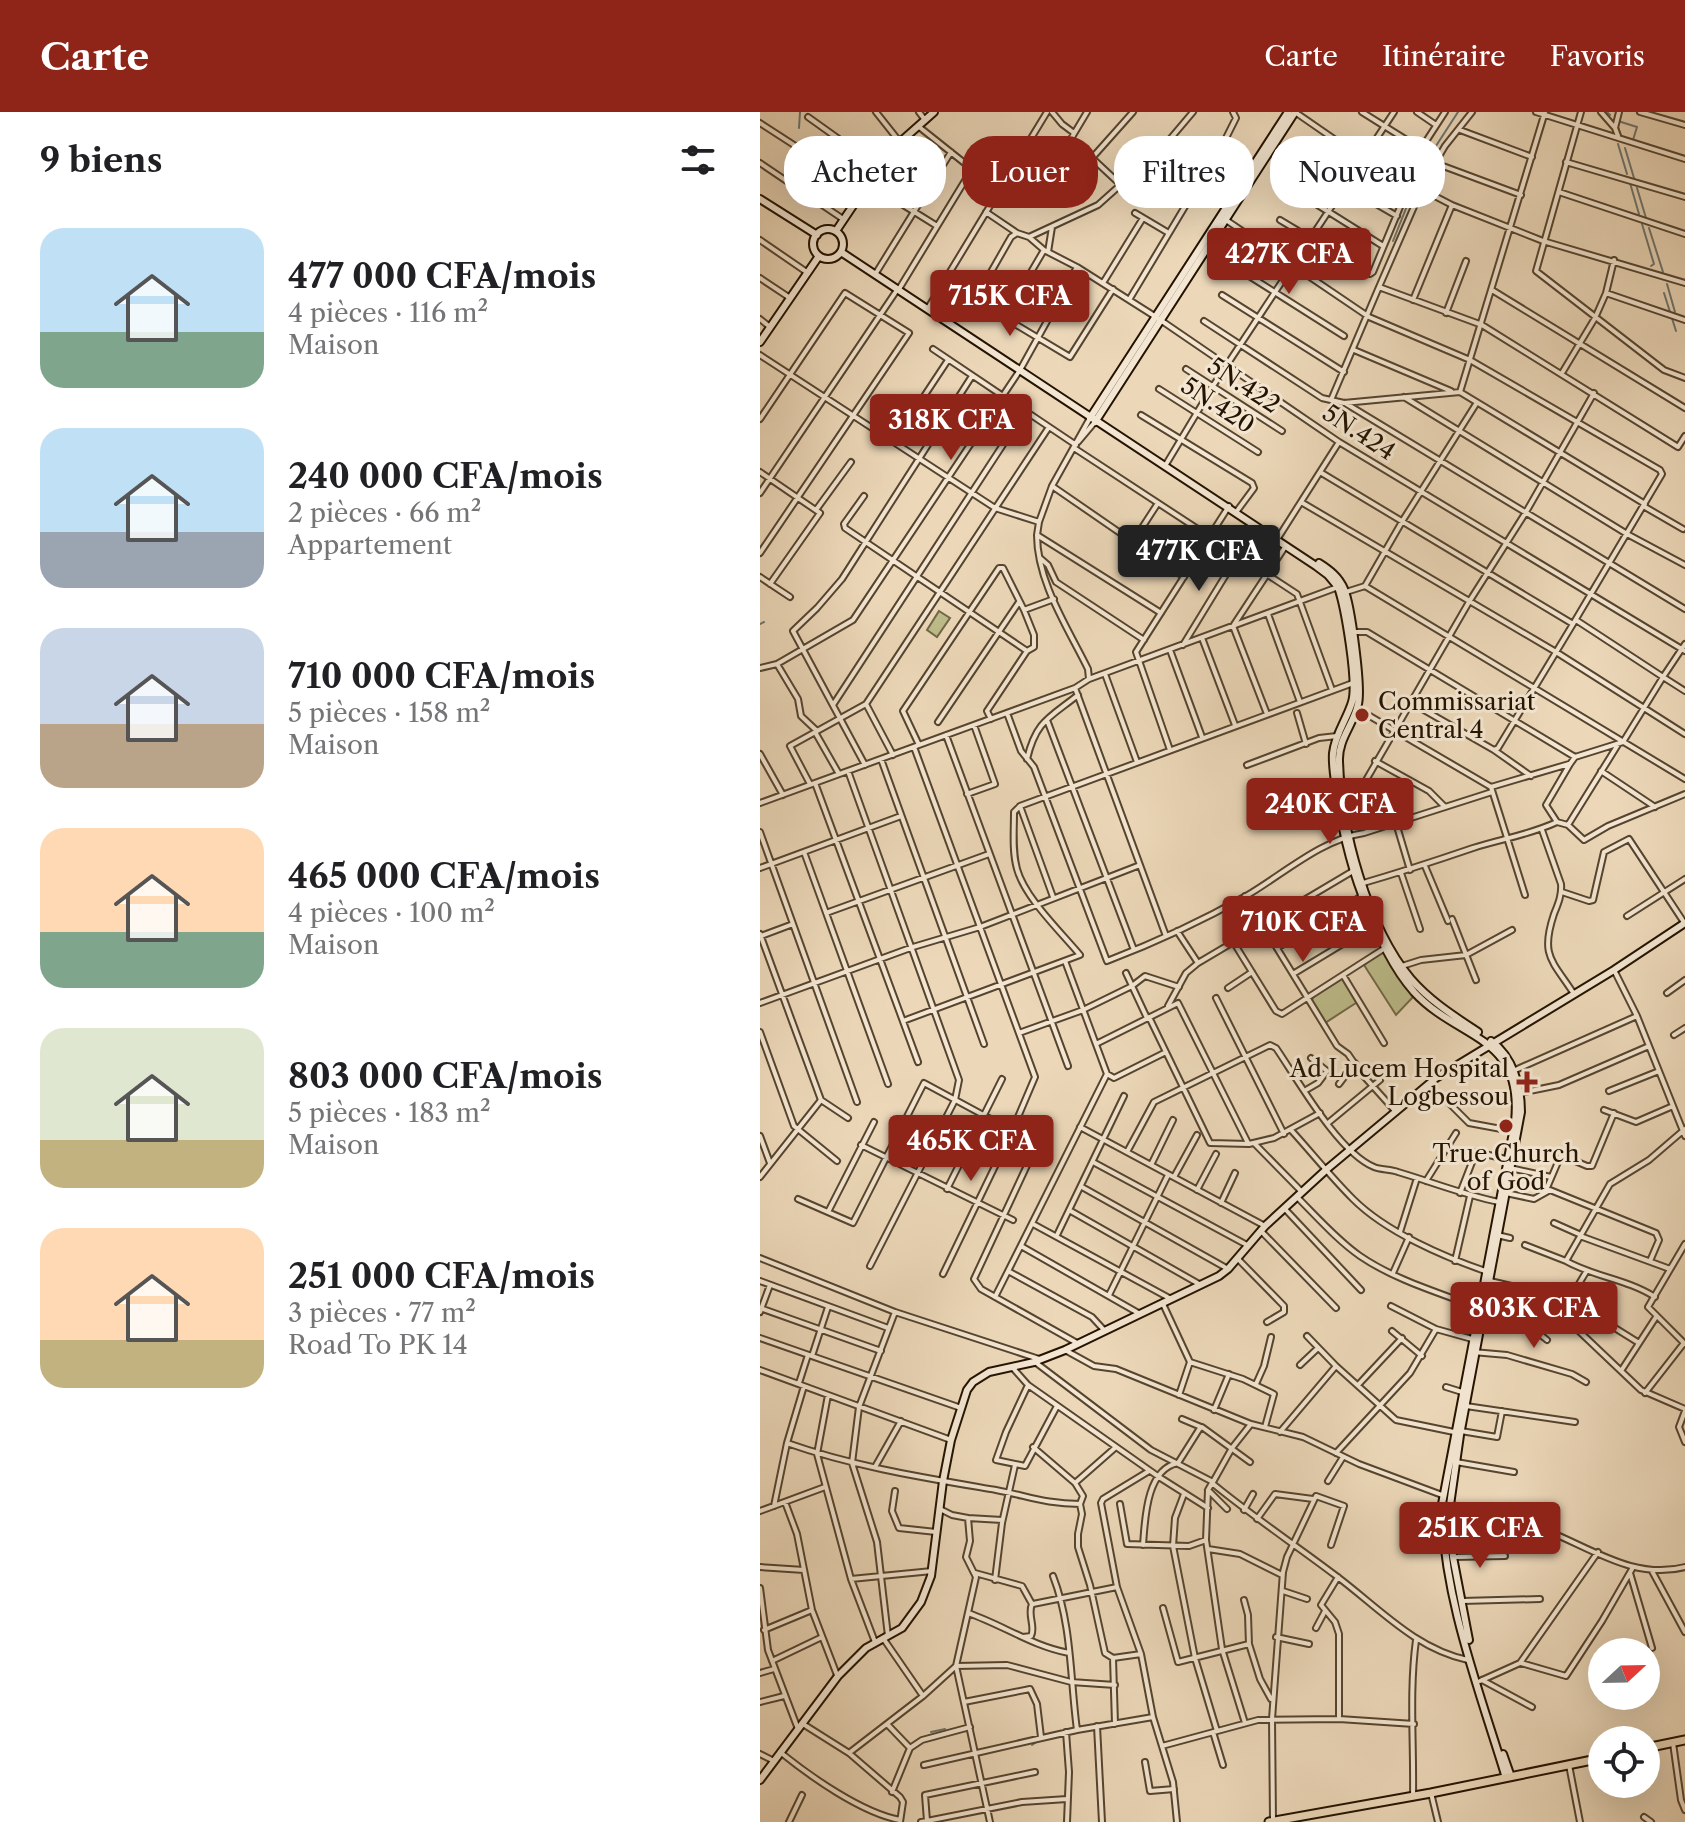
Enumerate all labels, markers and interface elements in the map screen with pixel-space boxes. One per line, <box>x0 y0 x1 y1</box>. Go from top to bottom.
text: Carte <box>40 33 149 80</box>
text: Carte <box>1264 39 1338 73</box>
text: Itinéraire <box>1382 39 1506 73</box>
text: Favoris <box>1550 39 1645 73</box>
chip: Acheter <box>784 136 946 208</box>
chip: Louer <box>962 136 1098 208</box>
chip: Filtres <box>1114 136 1254 208</box>
chip: Nouveau <box>1270 136 1445 208</box>
icon: filters <box>676 138 720 182</box>
text: 9 biens <box>40 139 162 181</box>
pin: 427K CFA <box>1206 228 1372 296</box>
text: 427K CFA <box>1225 238 1353 270</box>
text: 477 000 CFA/mois <box>288 255 596 297</box>
icon: home <box>104 260 200 356</box>
pin: 715K CFA <box>927 270 1093 338</box>
text: 715K CFA <box>948 280 1072 312</box>
text: 4 pièces · 116 m² <box>288 297 488 329</box>
text: Maison <box>288 329 379 361</box>
street label: 5N.422 <box>1202 351 1286 419</box>
street label: 5N.420 <box>1176 371 1260 439</box>
pin: 318K CFA <box>868 394 1034 462</box>
street label: 5N.424 <box>1317 398 1401 466</box>
text: 318K CFA <box>888 404 1014 436</box>
text: 240 000 CFA/mois <box>288 455 603 497</box>
icon: home <box>104 460 200 556</box>
text: 2 pièces · 66 m² <box>288 497 481 529</box>
pin: 477K CFA <box>1116 525 1282 593</box>
text: Appartement <box>288 529 452 561</box>
text: 477K CFA <box>1136 535 1262 567</box>
text: 710 000 CFA/mois <box>288 655 595 697</box>
icon: home <box>104 660 200 756</box>
place label: Commissariat Central 4 <box>1378 687 1536 744</box>
text: 5 pièces · 158 m² <box>288 697 490 729</box>
marker: Commissariat Central 4 <box>1353 706 1371 724</box>
text: Maison <box>288 729 379 761</box>
pin: 240K CFA <box>1247 778 1413 846</box>
text: 240K CFA <box>1264 788 1396 820</box>
text: 465 000 CFA/mois <box>288 855 600 897</box>
icon: home <box>104 860 200 956</box>
pin: 710K CFA <box>1220 896 1386 964</box>
text: 4 pièces · 100 m² <box>288 897 495 929</box>
text: 710K CFA <box>1240 906 1366 938</box>
text: Maison <box>288 929 379 961</box>
place label: Ad Lucem Hospital Logbessou <box>1289 1054 1509 1111</box>
text: 803 000 CFA/mois <box>288 1055 603 1097</box>
icon: home <box>104 1060 200 1156</box>
marker: Ad Lucem Hospital Logbessou <box>1516 1071 1538 1093</box>
text: 5 pièces · 183 m² <box>288 1097 491 1129</box>
pin: 465K CFA <box>888 1115 1054 1183</box>
marker: True Church of God <box>1497 1117 1515 1135</box>
text: 465K CFA <box>906 1125 1036 1157</box>
text: Maison <box>288 1129 379 1161</box>
place label: True Church of God <box>1433 1139 1579 1196</box>
text: 251 000 CFA/mois <box>288 1255 595 1297</box>
icon: home <box>104 1260 200 1356</box>
pin: 803K CFA <box>1451 1282 1617 1350</box>
text: 803K CFA <box>1468 1292 1600 1324</box>
text: 3 pièces · 77 m² <box>288 1297 476 1329</box>
text: Road To PK 14 <box>288 1329 468 1361</box>
pin: 251K CFA <box>1397 1502 1563 1570</box>
text: 251K CFA <box>1417 1512 1543 1544</box>
north arrow <box>1588 1638 1660 1710</box>
map controls <box>1588 1638 1660 1798</box>
button: locate <box>1588 1726 1660 1798</box>

